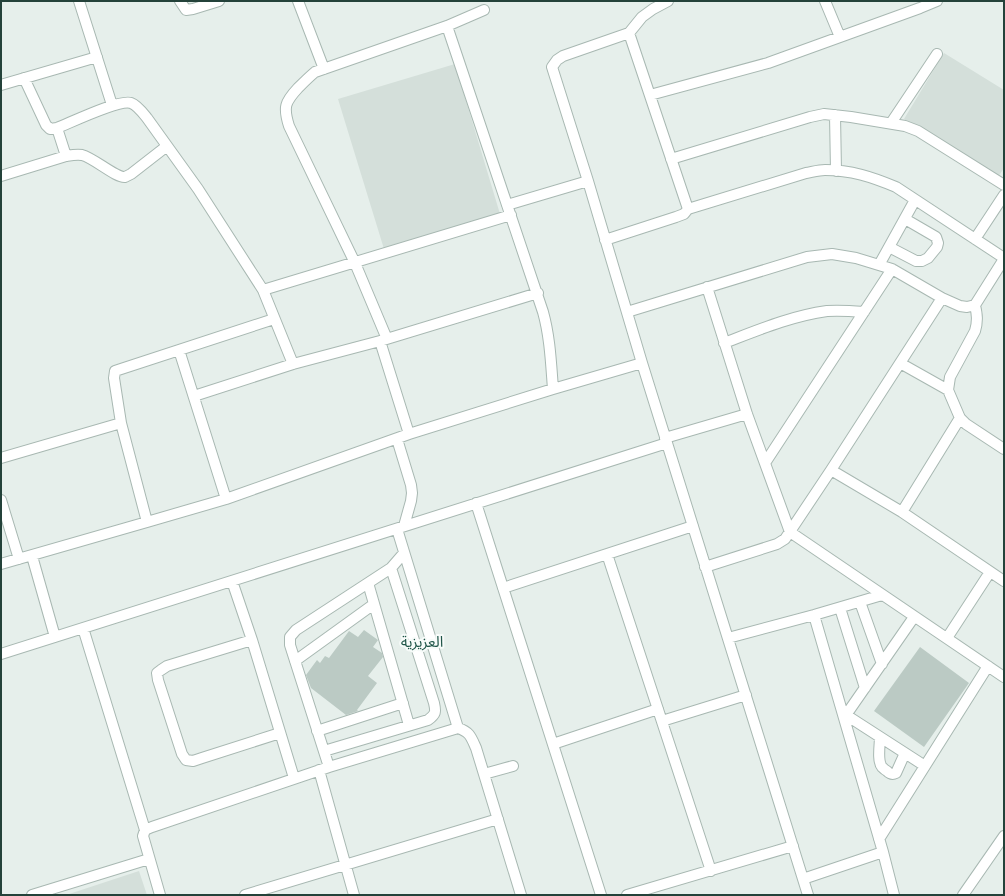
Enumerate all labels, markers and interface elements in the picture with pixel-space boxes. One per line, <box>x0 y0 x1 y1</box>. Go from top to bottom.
district label: العزيزية <box>401 631 443 651</box>

